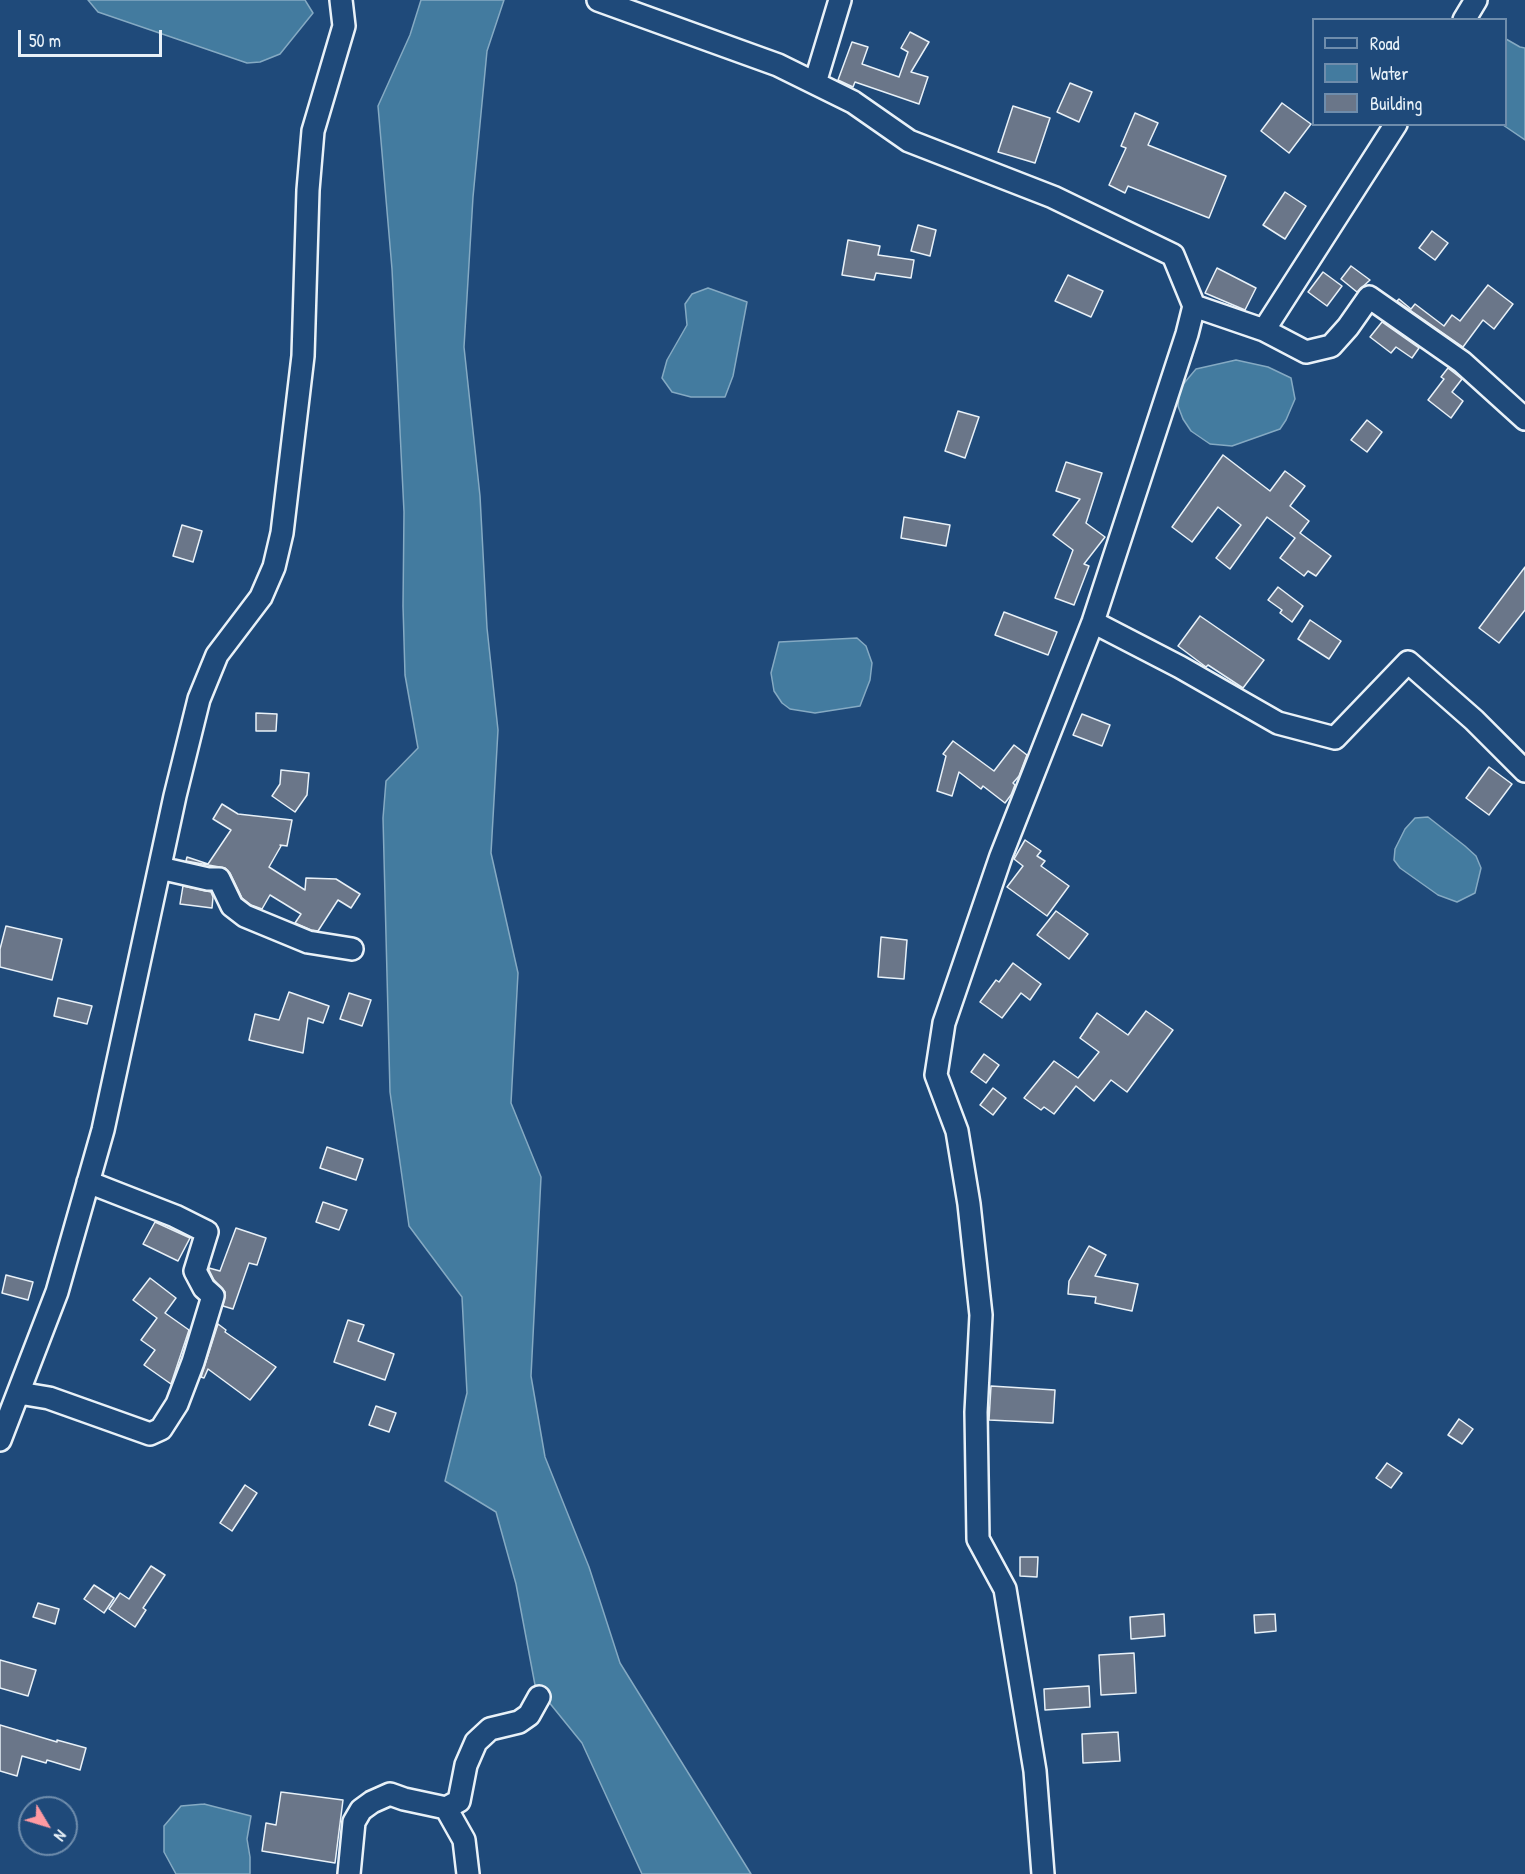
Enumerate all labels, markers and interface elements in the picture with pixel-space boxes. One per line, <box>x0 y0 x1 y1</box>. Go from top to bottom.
scale bar <box>21 18 165 56</box>
legend <box>1312 18 1507 126</box>
text: 50 m <box>29 28 61 53</box>
text: Road <box>1370 31 1400 56</box>
text: Water <box>1370 61 1408 86</box>
text: Building <box>1370 91 1422 116</box>
north arrow <box>18 1796 78 1856</box>
text: N <box>49 1826 72 1846</box>

